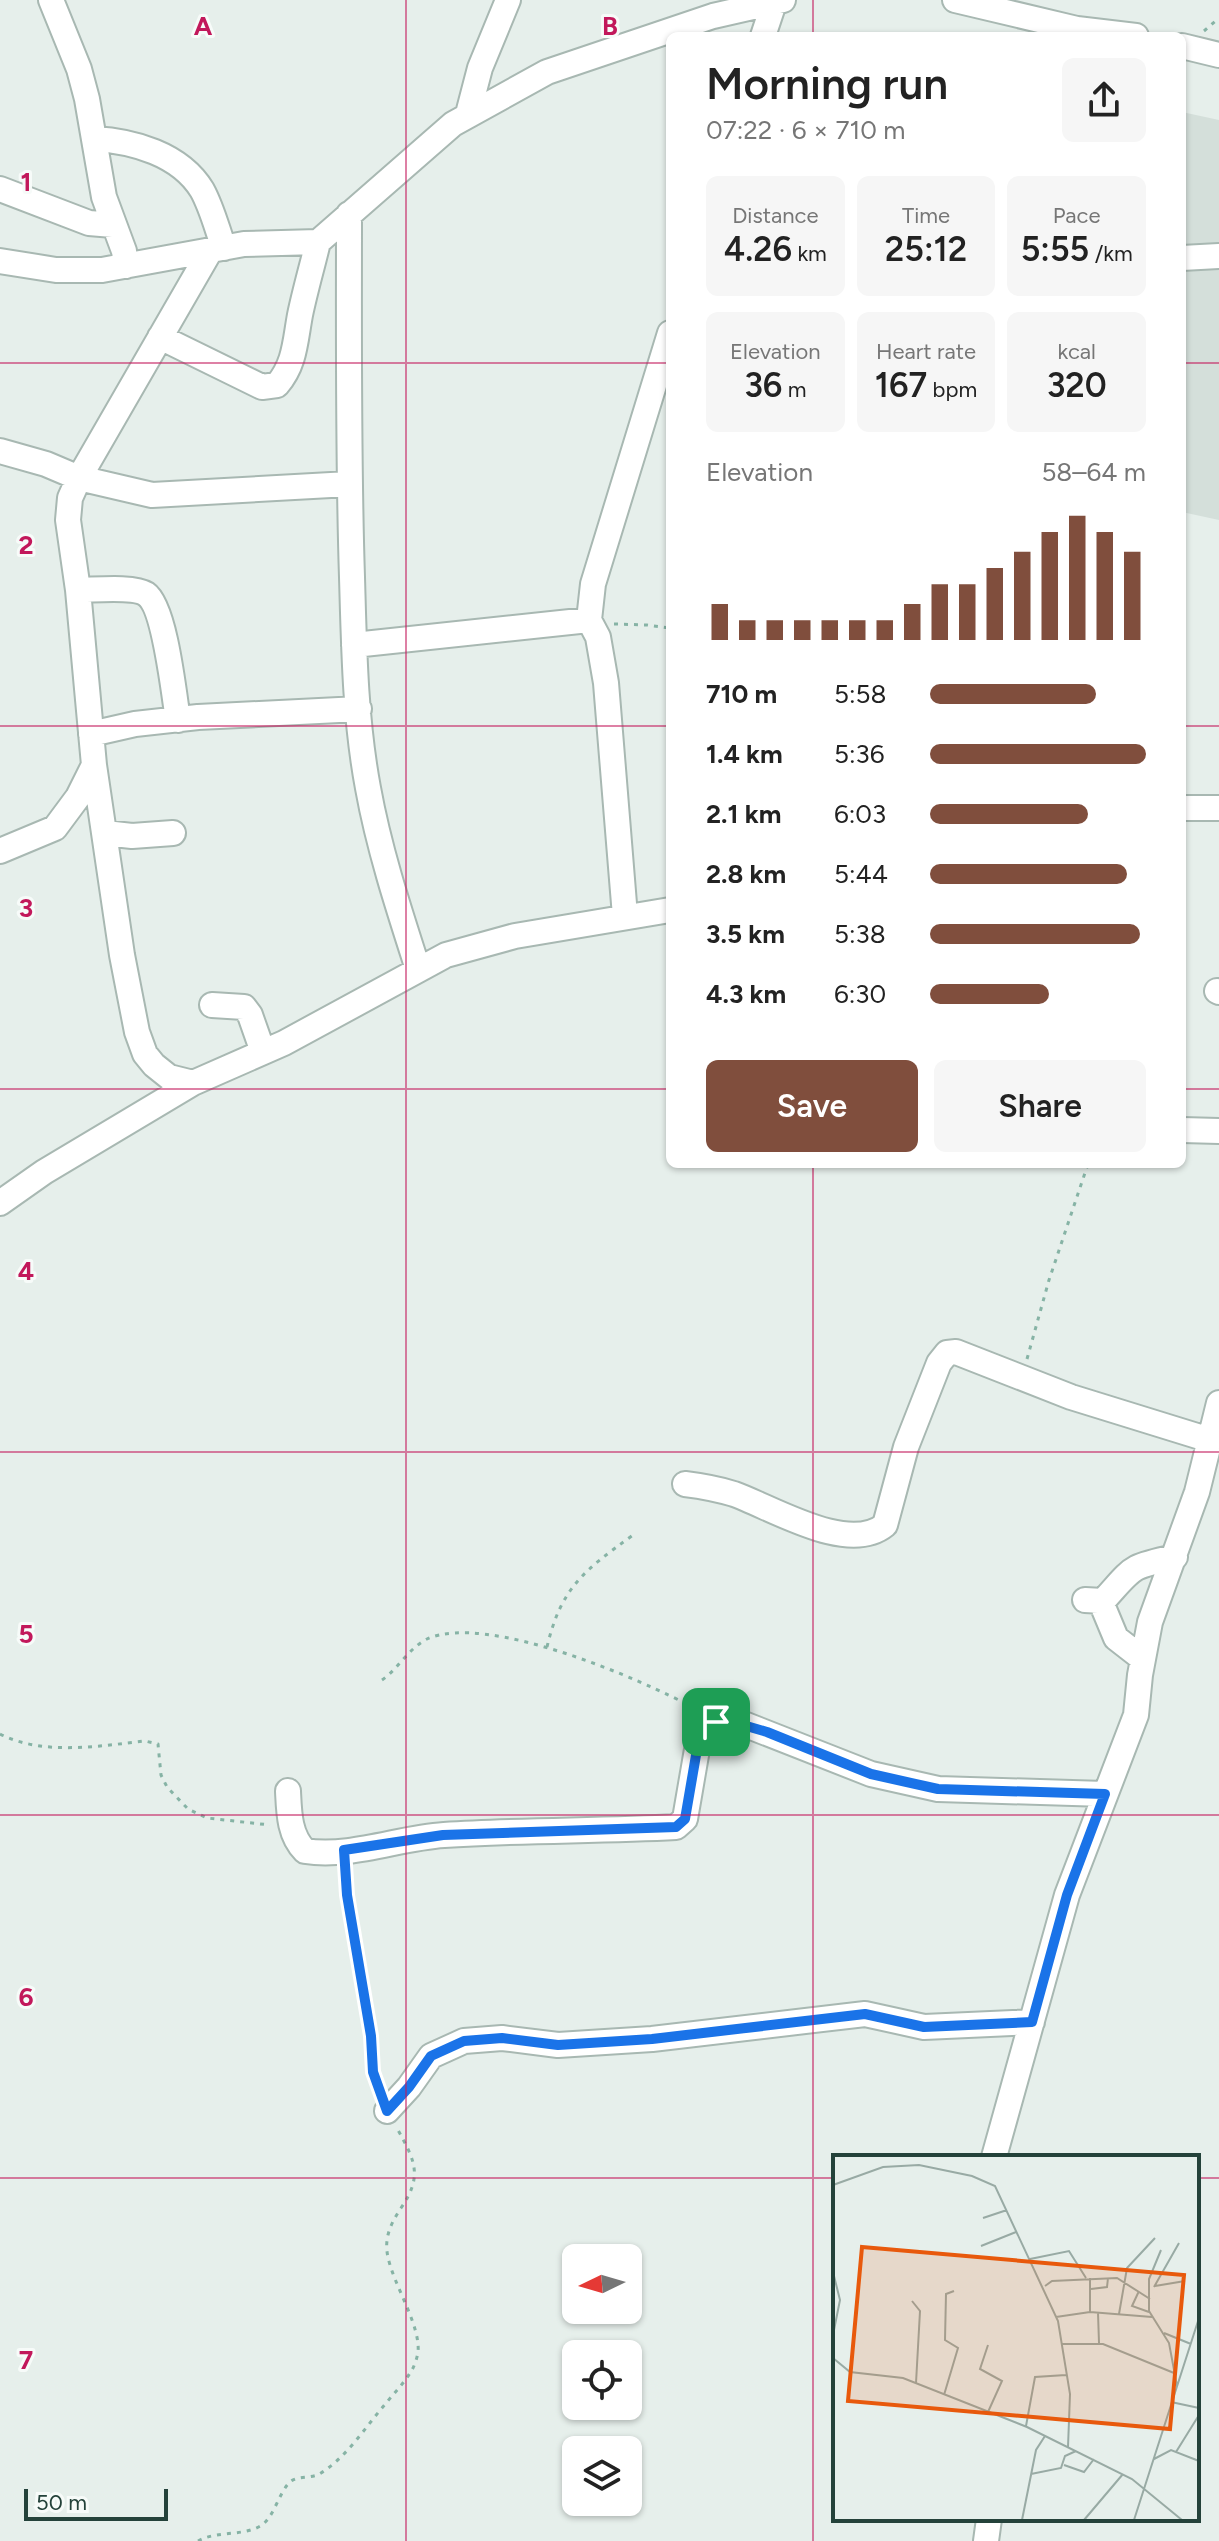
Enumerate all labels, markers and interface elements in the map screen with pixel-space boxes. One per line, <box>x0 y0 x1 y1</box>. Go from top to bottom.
text: A <box>194 10 213 42</box>
text: B <box>602 10 618 42</box>
text: Morning run <box>706 57 948 110</box>
button: share <box>1062 58 1146 142</box>
text: 07:22 · 6 × 710 m <box>706 114 905 146</box>
text: 1 <box>21 166 31 198</box>
text: Distance <box>732 202 818 229</box>
text: Time <box>902 202 950 229</box>
text: Pace <box>1053 202 1100 229</box>
text: 4.26 <box>724 229 792 270</box>
text: 25:12 <box>885 229 967 270</box>
text: 5:55 <box>1021 229 1089 270</box>
text: km <box>792 240 827 267</box>
text: /km <box>1089 240 1133 267</box>
text: Elevation <box>730 338 821 365</box>
text: Heart rate <box>876 338 976 365</box>
text: kcal <box>1057 338 1096 365</box>
text: 36 <box>744 365 782 406</box>
text: 167 <box>875 365 927 406</box>
text: 320 <box>1047 365 1107 406</box>
text: m <box>782 376 807 403</box>
text: bpm <box>927 376 977 403</box>
text: Elevation <box>706 456 813 488</box>
text: 58–64 m <box>1041 456 1146 488</box>
text: 2 <box>18 529 34 561</box>
text: 710 m <box>706 678 777 710</box>
text: 5:58 <box>834 678 886 710</box>
text: 1.4 km <box>706 738 783 770</box>
text: 5:36 <box>834 738 884 770</box>
text: 2.1 km <box>706 798 781 830</box>
text: 6:03 <box>834 798 886 830</box>
text: 2.8 km <box>706 858 786 890</box>
text: 5:44 <box>834 858 888 890</box>
text: 3 <box>19 892 33 924</box>
text: 3.5 km <box>706 918 785 950</box>
text: 5:38 <box>834 918 886 950</box>
text: 4.3 km <box>706 978 786 1010</box>
text: 6:30 <box>834 978 886 1010</box>
button: Save <box>706 1060 918 1152</box>
button: Share <box>934 1060 1146 1152</box>
text: 4 <box>18 1255 34 1287</box>
text: 5 <box>18 1618 34 1650</box>
pin <box>682 1688 750 1756</box>
icon: arrive <box>694 1700 738 1744</box>
text: 6 <box>18 1981 34 2013</box>
inset map <box>833 2155 1199 2521</box>
north arrow <box>562 2244 642 2324</box>
map controls <box>562 2244 642 2516</box>
button: locate <box>562 2340 642 2420</box>
text: 7 <box>19 2344 33 2376</box>
button: layers <box>562 2436 642 2516</box>
scale bar <box>24 2485 168 2521</box>
text: 50 m <box>36 2489 87 2516</box>

